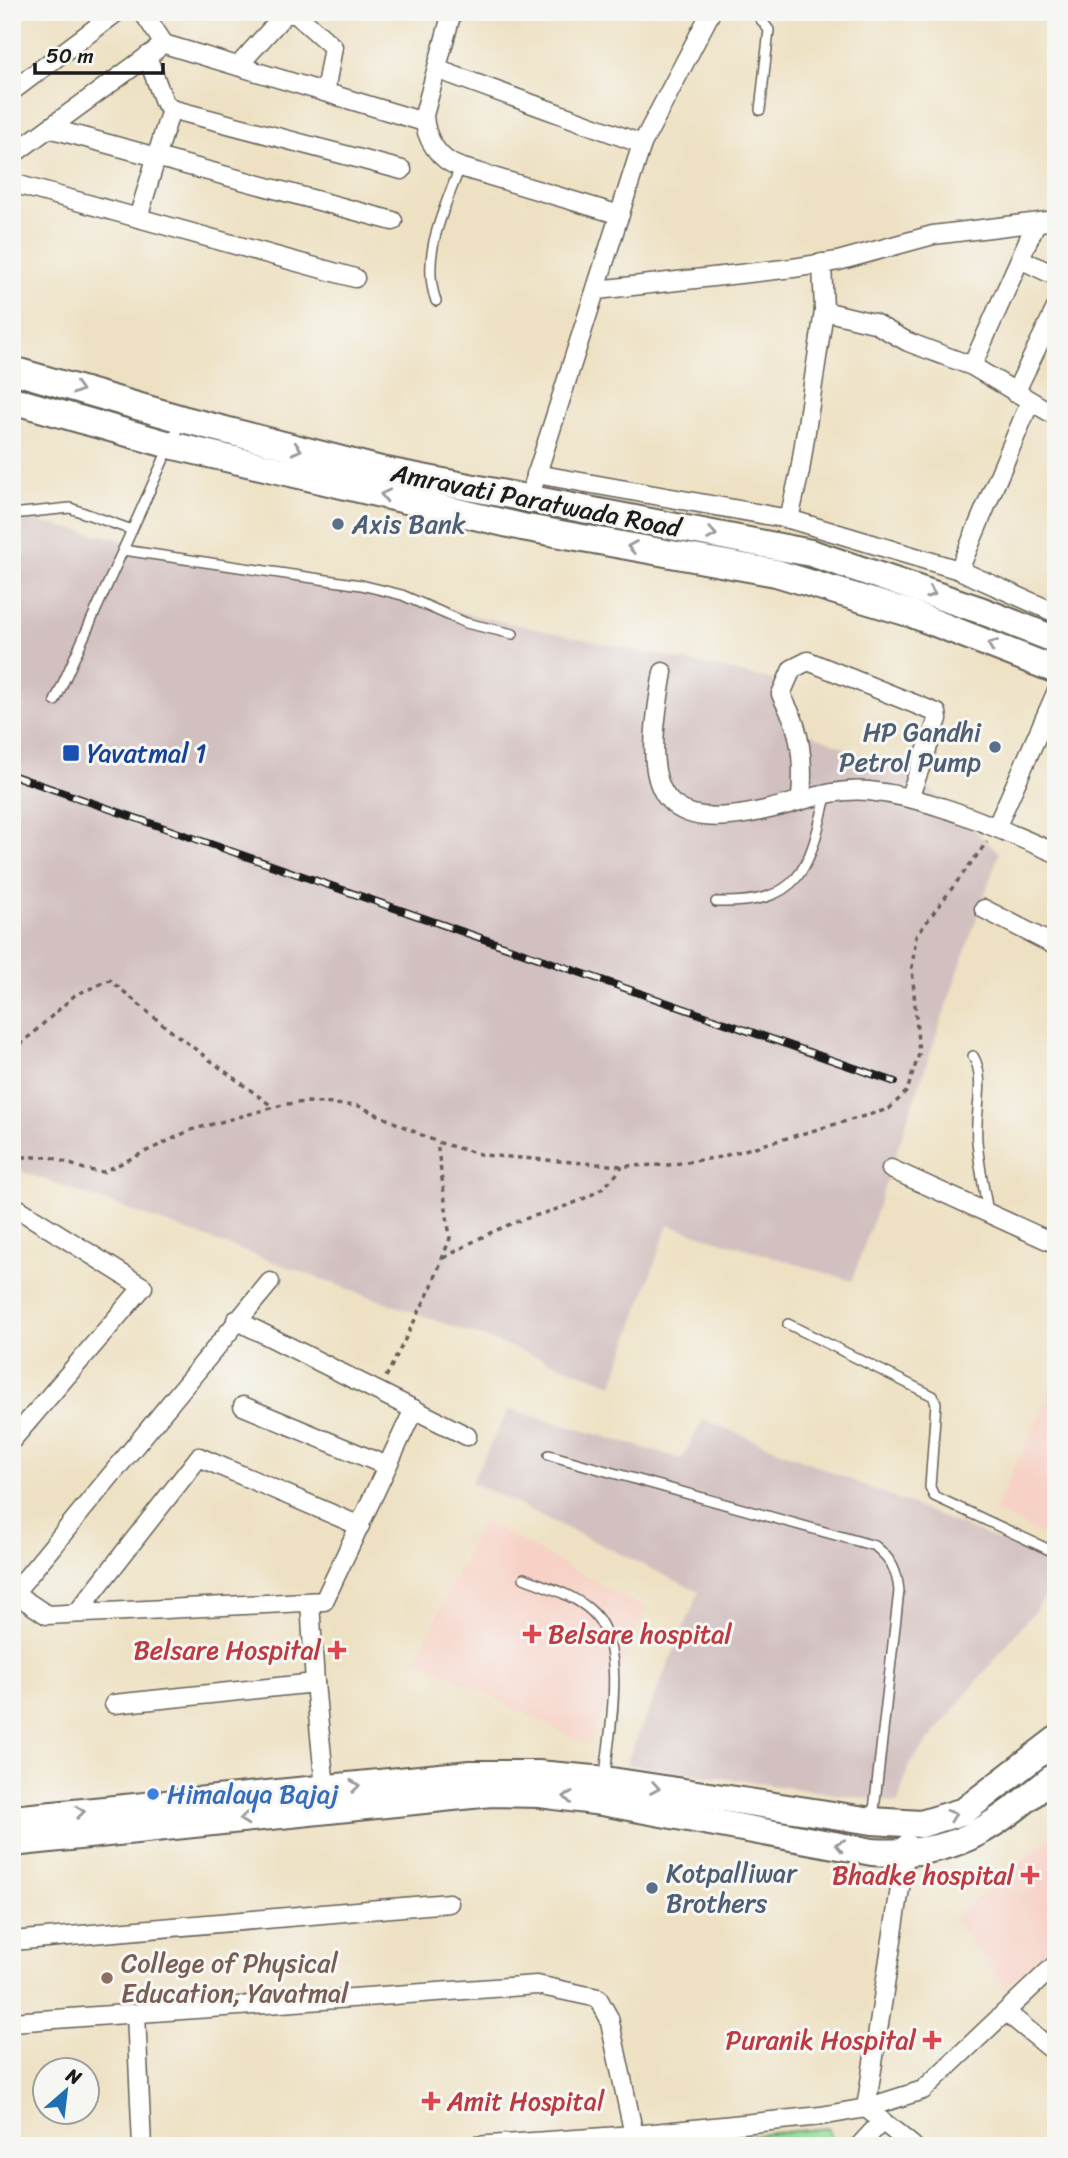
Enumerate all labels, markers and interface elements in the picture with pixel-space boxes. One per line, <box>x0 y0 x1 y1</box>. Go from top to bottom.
scale bar <box>35 32 163 76</box>
text: 50 m <box>46 37 94 75</box>
one-way arrow <box>72 381 84 395</box>
one-way arrow <box>291 441 303 455</box>
street label: Amravati Paratwada Road <box>386 449 687 551</box>
one-way arrow <box>379 489 391 503</box>
place label: Axis Bank <box>351 501 466 547</box>
marker: Axis Bank <box>330 516 346 532</box>
one-way arrow <box>706 526 718 541</box>
one-way arrow <box>626 540 638 555</box>
one-way arrow <box>925 585 937 599</box>
one-way arrow <box>987 639 999 653</box>
place label: HP Gandhi Petrol Pump <box>839 709 982 785</box>
place label: Yavatmal 1 <box>87 730 206 776</box>
marker: HP Gandhi Petrol Pump <box>987 739 1003 755</box>
marker: Yavatmal 1 <box>61 743 81 763</box>
place label: Belsare hospital <box>548 1611 732 1657</box>
marker: Belsare hospital <box>522 1624 542 1644</box>
place label: Belsare Hospital <box>133 1627 322 1673</box>
marker: Belsare Hospital <box>327 1640 347 1660</box>
place label: Himalaya Bajaj <box>167 1771 339 1817</box>
one-way arrow <box>350 1779 361 1794</box>
one-way arrow <box>649 1780 661 1795</box>
marker: Himalaya Bajaj <box>145 1786 161 1802</box>
one-way arrow <box>562 1790 574 1805</box>
one-way arrow <box>74 1805 86 1820</box>
one-way arrow <box>945 1810 957 1824</box>
one-way arrow <box>238 1811 249 1826</box>
one-way arrow <box>834 1839 846 1853</box>
place label: Kotpalliwar Brothers <box>666 1850 798 1926</box>
place label: Bhadke hospital <box>832 1852 1015 1898</box>
marker: Bhadke hospital <box>1020 1865 1040 1885</box>
marker: Kotpalliwar Brothers <box>644 1880 660 1896</box>
place label: College of Physical Education, Yavatmal <box>121 1940 349 2016</box>
marker: College of Physical Education, Yavatmal <box>99 1970 115 1986</box>
place label: Puranik Hospital <box>725 2017 917 2063</box>
marker: Puranik Hospital <box>922 2030 942 2050</box>
north arrow <box>32 2056 102 2126</box>
text: N <box>59 2058 88 2094</box>
place label: Amit Hospital <box>446 2078 605 2124</box>
marker: Amit Hospital <box>421 2091 441 2111</box>

